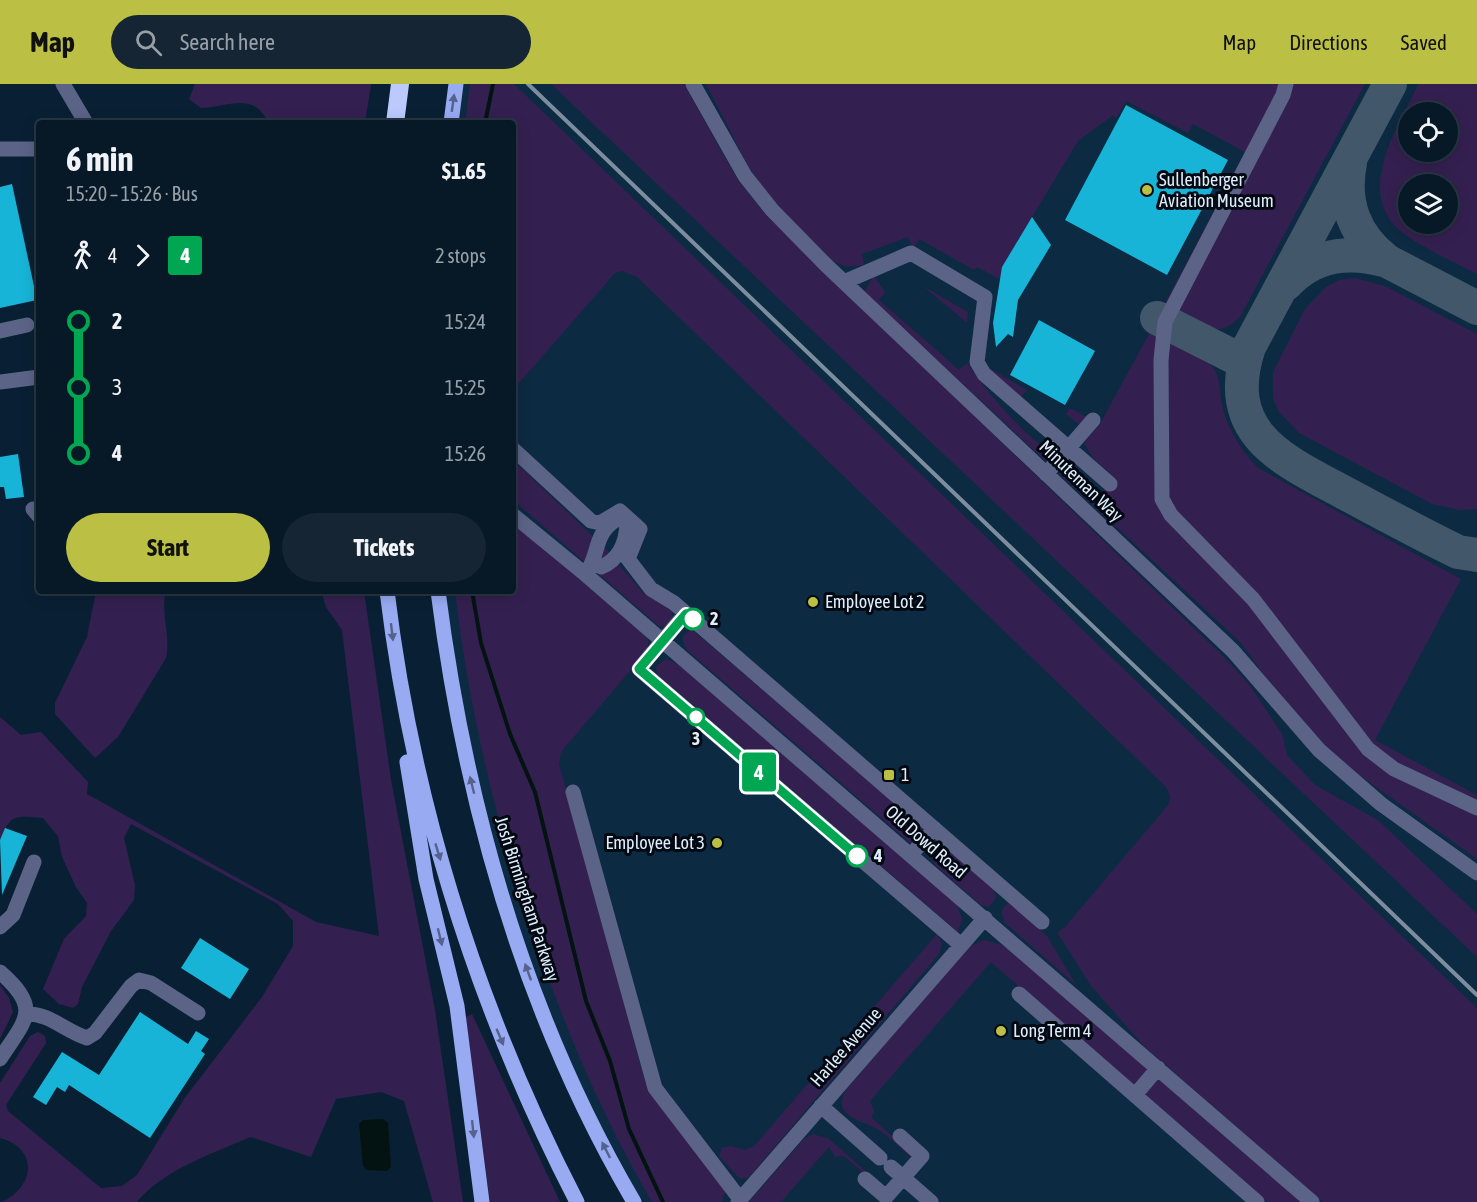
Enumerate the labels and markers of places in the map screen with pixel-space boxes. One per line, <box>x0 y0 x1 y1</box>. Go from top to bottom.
place label: Sullenberger Aviation Museum <box>1159 169 1274 211</box>
marker: Sullenberger Aviation Museum <box>1140 183 1154 197</box>
place label: Employee Lot 2 <box>825 591 925 612</box>
marker: Employee Lot 2 <box>806 595 820 609</box>
marker: 2 <box>682 608 704 630</box>
place label: 2 <box>710 608 718 629</box>
marker: 3 <box>687 708 705 726</box>
place label: 3 <box>692 728 700 749</box>
line badge: 4 <box>740 752 778 792</box>
place label: 1 <box>901 764 909 785</box>
marker: 1 <box>882 768 896 782</box>
place label: Employee Lot 3 <box>605 832 705 853</box>
marker: Employee Lot 3 <box>710 836 724 850</box>
marker: 4 <box>846 845 868 867</box>
place label: 4 <box>873 845 882 866</box>
place label: Long Term 4 <box>1013 1020 1092 1041</box>
marker: Long Term 4 <box>994 1024 1008 1038</box>

